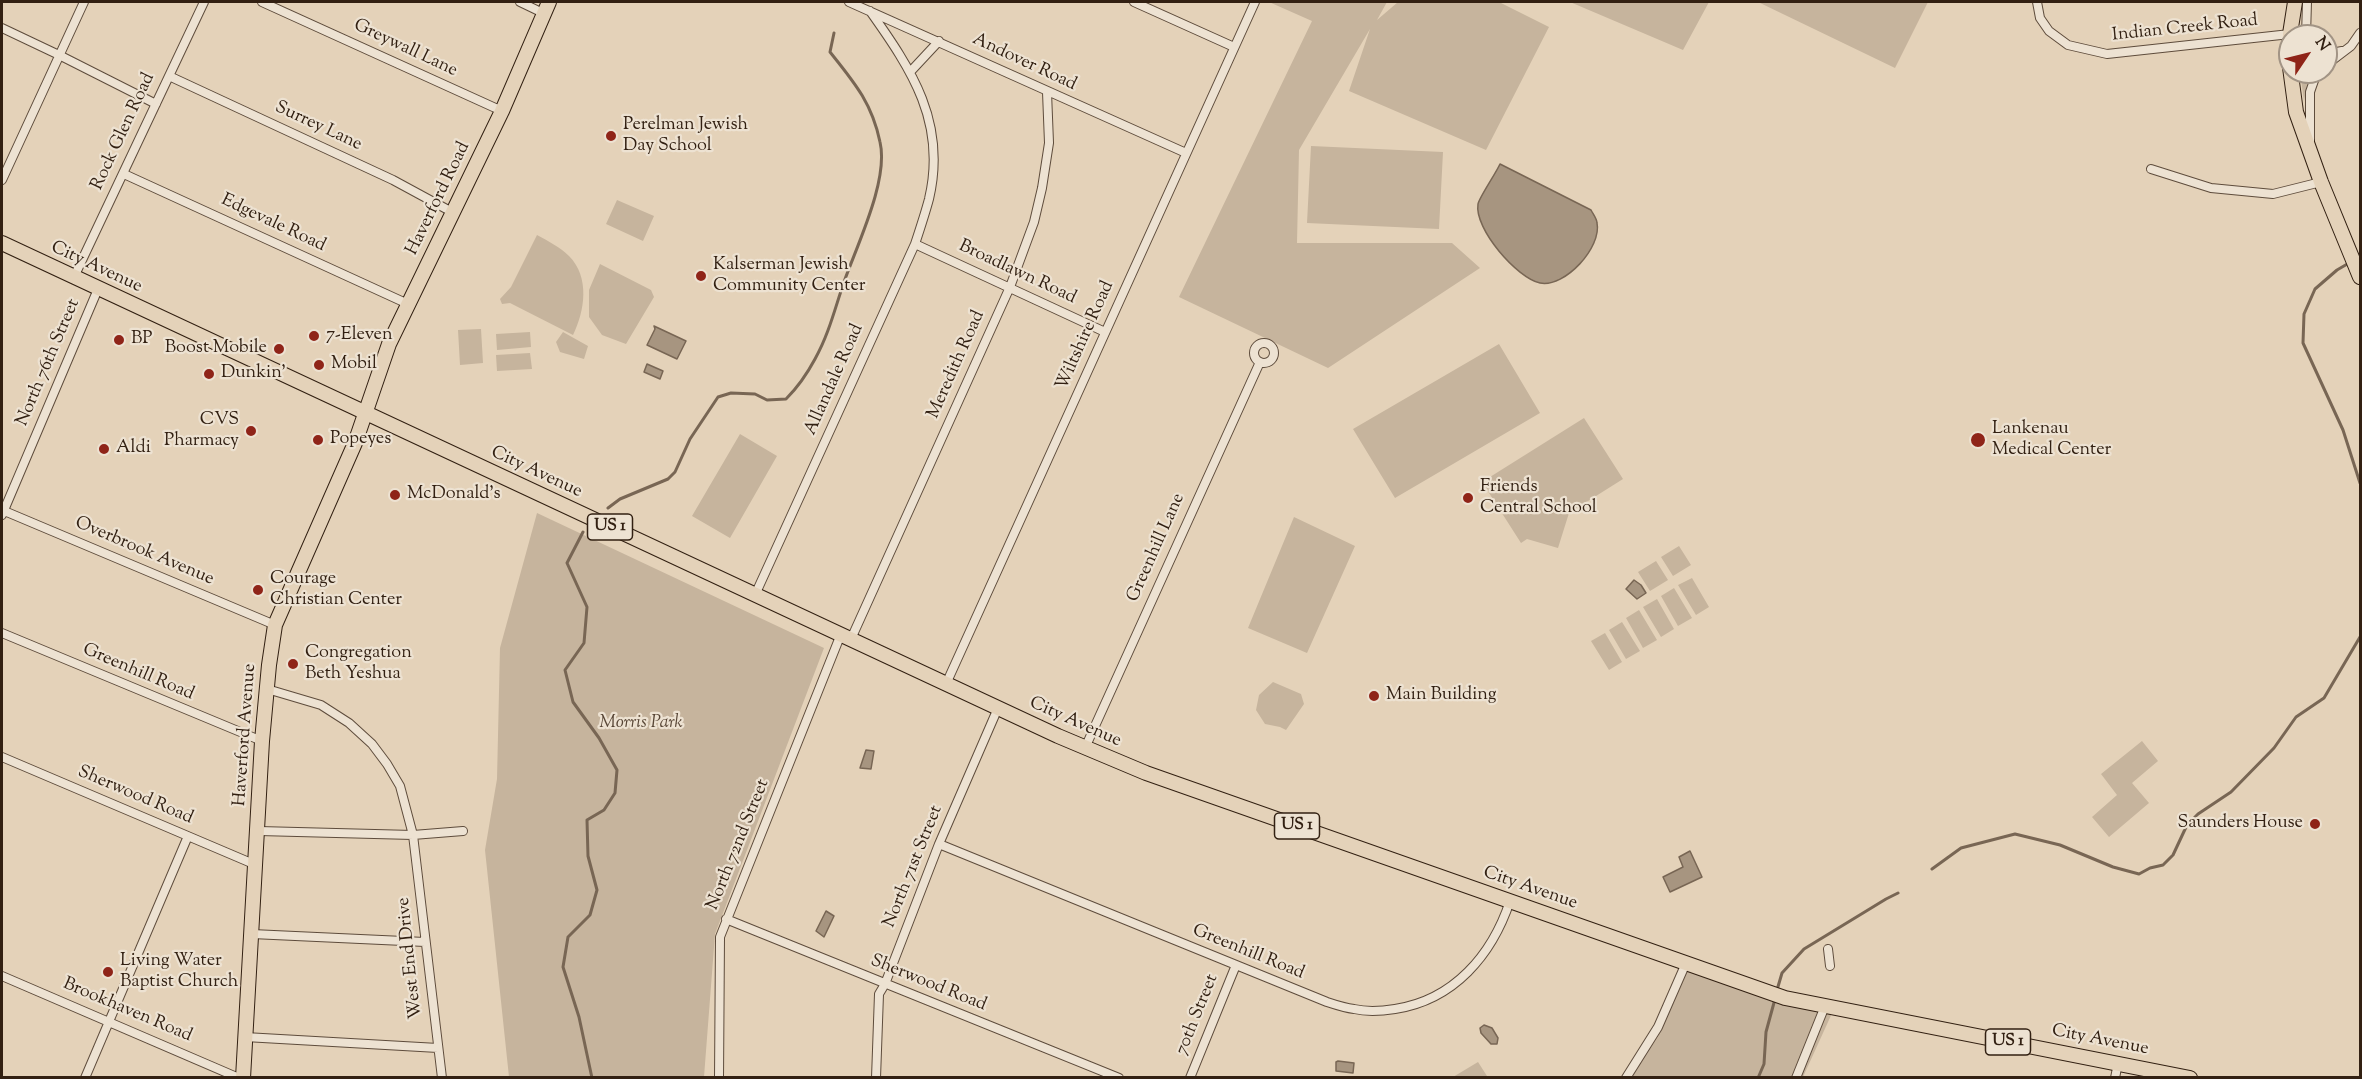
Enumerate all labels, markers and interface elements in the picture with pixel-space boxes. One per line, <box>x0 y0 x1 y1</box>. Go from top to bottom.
street label: Indian Creek Road <box>2111 11 2259 47</box>
street label: Greywall Lane <box>350 16 460 82</box>
north arrow <box>2278 24 2338 84</box>
street label: Andover Road <box>968 29 1080 97</box>
text: N <box>2308 33 2335 56</box>
street label: Rock Glen Road <box>87 70 161 194</box>
street label: Surrey Lane <box>271 97 365 157</box>
place label: Perelman Jewish Day School <box>623 115 748 158</box>
marker: Perelman Jewish Day School <box>604 129 618 143</box>
street label: Haverford Road <box>402 139 476 259</box>
street label: Edgevale Road <box>217 190 329 258</box>
street label: Broadlawn Road <box>955 236 1079 310</box>
street label: City Avenue <box>47 237 145 299</box>
place label: Kalserman Jewish Community Center <box>713 255 866 298</box>
marker: Kalserman Jewish Community Center <box>694 269 708 283</box>
street label: Wiltshire Road <box>1052 278 1120 394</box>
street label: North 76th Street <box>12 296 86 430</box>
street label: Meredith Road <box>924 308 990 422</box>
street label: Allandale Road <box>801 321 869 439</box>
place label: 7-Eleven <box>326 325 393 347</box>
place label: BP <box>131 329 152 351</box>
marker: 7-Eleven <box>307 329 321 343</box>
marker: BP <box>112 333 126 347</box>
place label: Boost Mobile <box>165 338 267 360</box>
marker: Boost Mobile <box>272 342 286 356</box>
place label: Mobil <box>331 354 377 376</box>
marker: Mobil <box>312 358 326 372</box>
place label: Dunkin' <box>221 363 286 385</box>
marker: Dunkin' <box>202 367 216 381</box>
place label: CVS Pharmacy <box>164 410 239 452</box>
place label: Lankenau Medical Center <box>1992 419 2111 462</box>
marker: CVS Pharmacy <box>244 424 258 438</box>
place label: Popeyes <box>330 429 391 451</box>
marker: Lankenau Medical Center <box>1969 431 1987 449</box>
marker: Popeyes <box>311 433 325 447</box>
place label: Aldi <box>116 438 151 460</box>
marker: Aldi <box>97 442 111 456</box>
street label: City Avenue <box>487 442 585 504</box>
place label: Friends Central School <box>1480 477 1597 520</box>
place label: McDonald's <box>407 484 501 506</box>
marker: McDonald's <box>388 488 402 502</box>
street label: Greenhill Lane <box>1123 490 1191 606</box>
marker: Friends Central School <box>1461 491 1475 505</box>
street label: Overbrook Avenue <box>71 513 217 591</box>
road number: US 1 <box>588 514 632 540</box>
place label: Courage Christian Center <box>270 569 402 612</box>
marker: Courage Christian Center <box>251 583 265 597</box>
street label: Greenhill Road <box>79 640 197 706</box>
place label: Congregation Beth Yeshua <box>305 643 412 686</box>
marker: Congregation Beth Yeshua <box>286 657 300 671</box>
street label: Haverford Avenue <box>230 663 262 807</box>
place label: Main Building <box>1386 685 1497 707</box>
marker: Main Building <box>1367 689 1381 703</box>
street label: City Avenue <box>1026 693 1124 753</box>
park label: Morris Park <box>599 713 683 735</box>
street label: Sherwood Road <box>74 762 196 830</box>
street label: North 72nd Street <box>703 776 775 914</box>
street label: North 71st Street <box>880 803 948 931</box>
road number: US 1 <box>1274 813 1320 839</box>
place label: Saunders House <box>2177 813 2303 835</box>
marker: Saunders House <box>2308 817 2322 831</box>
street label: City Avenue <box>1480 863 1580 915</box>
street label: West End Drive <box>394 896 428 1020</box>
street label: Greenhill Road <box>1189 921 1307 985</box>
place label: Living Water Baptist Church <box>120 951 238 994</box>
street label: Sherwood Road <box>867 951 989 1017</box>
marker: Living Water Baptist Church <box>101 965 115 979</box>
street label: 70th Street <box>1172 971 1224 1059</box>
street label: Brookhaven Road <box>59 974 195 1048</box>
street label: City Avenue <box>2050 1021 2150 1061</box>
road number: US 1 <box>1986 1029 2030 1055</box>

